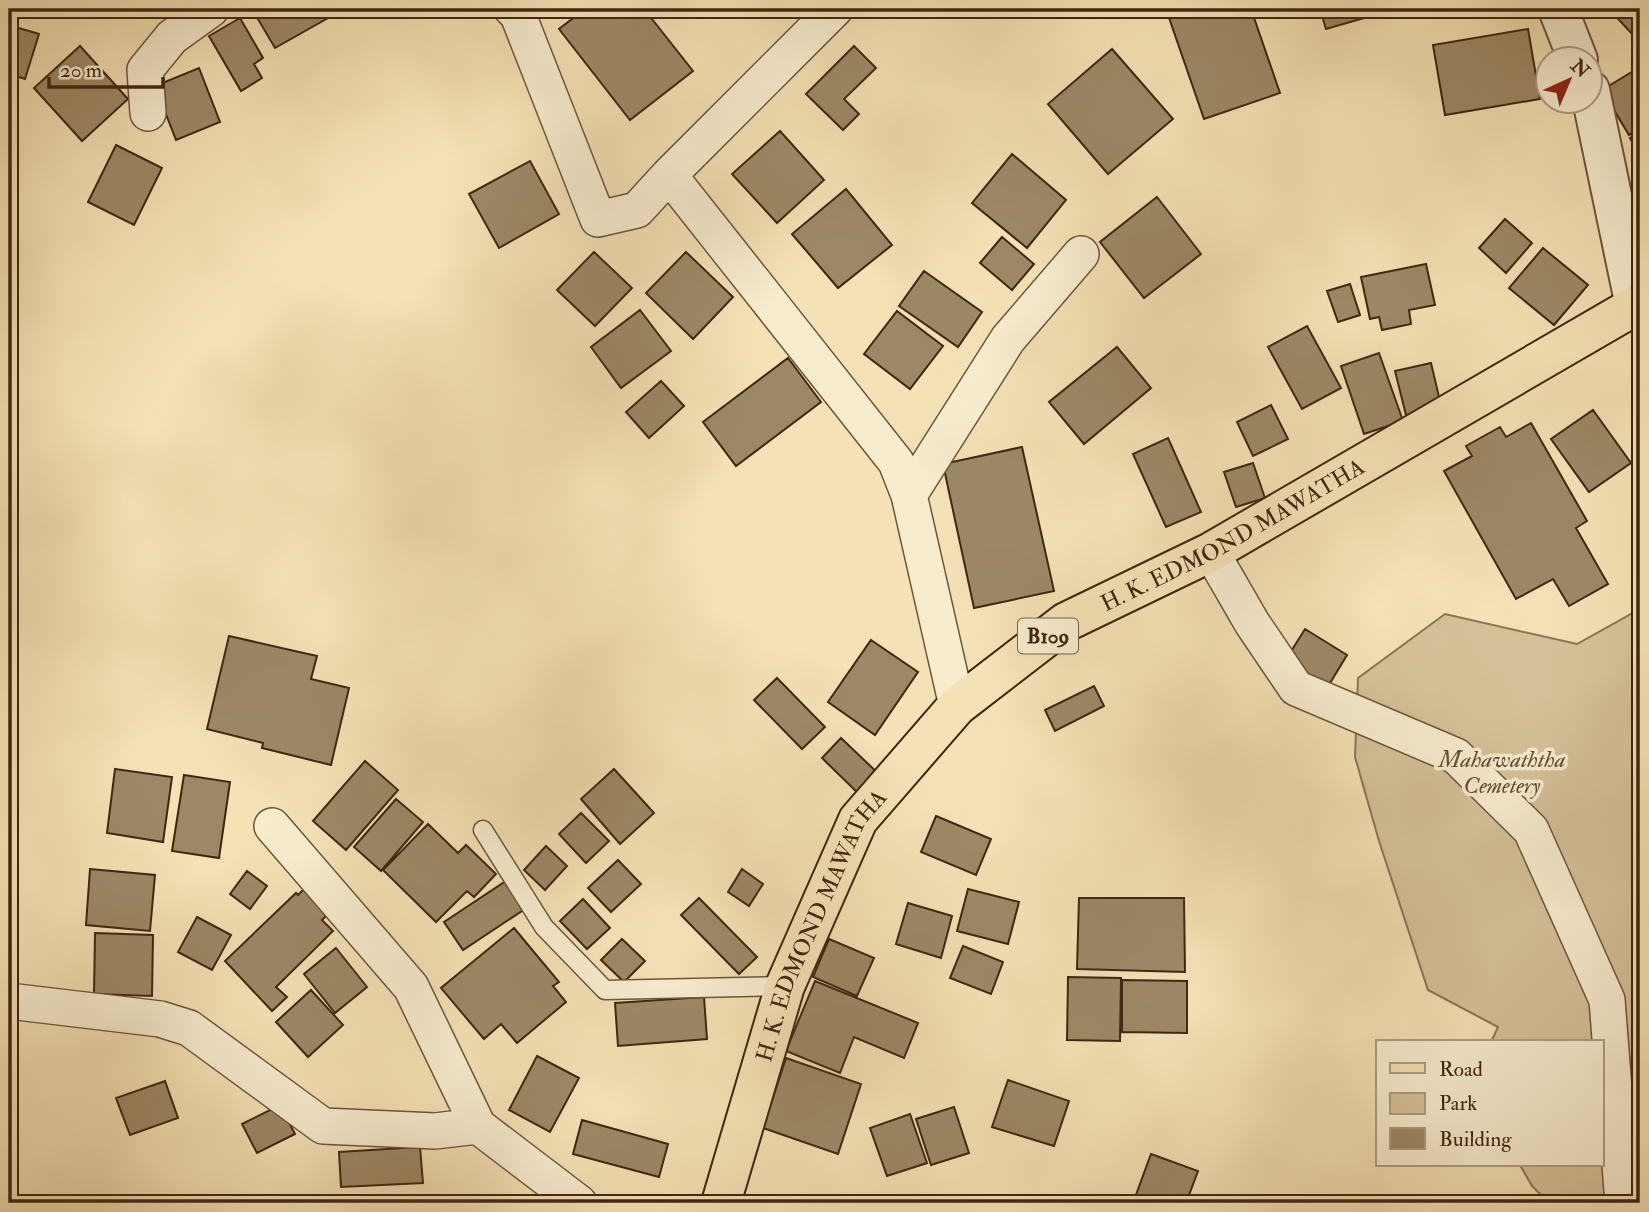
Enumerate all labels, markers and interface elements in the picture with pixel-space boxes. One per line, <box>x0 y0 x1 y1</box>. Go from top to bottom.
scale bar <box>49 46 163 90</box>
north arrow <box>1534 46 1604 116</box>
text: N <box>1565 53 1595 84</box>
text: 20 m <box>60 57 102 84</box>
street label: H. K. EDMOND MAWATHA <box>1096 452 1370 618</box>
road number: B109 <box>1018 618 1078 654</box>
park label: Mahawaththa Cemetery <box>1437 745 1566 800</box>
street label: H. K. EDMOND MAWATHA <box>749 783 893 1065</box>
legend <box>1376 1040 1604 1166</box>
text: Road <box>1439 1056 1484 1083</box>
text: Park <box>1439 1090 1477 1117</box>
text: Building <box>1439 1126 1512 1153</box>

